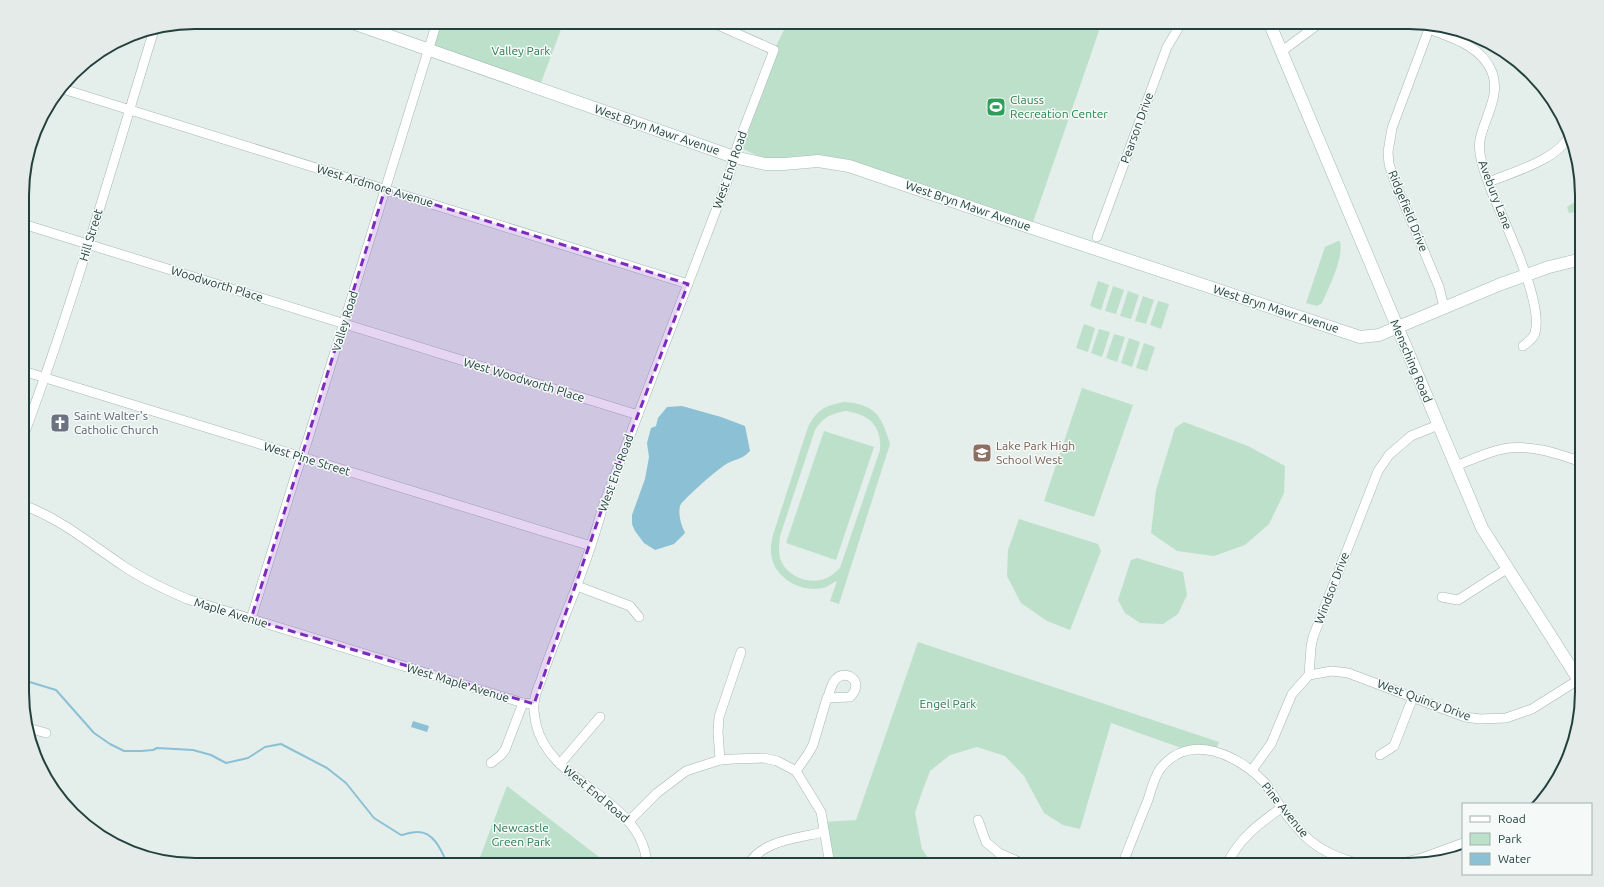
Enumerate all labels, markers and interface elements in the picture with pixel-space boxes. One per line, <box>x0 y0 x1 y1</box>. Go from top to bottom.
park label: Valley Park <box>492 44 550 57</box>
street label: Pearson Drive <box>1118 91 1155 165</box>
place label: Clauss Recreation Center <box>1010 93 1108 120</box>
sports icon: Clauss Recreation Center <box>985 96 1007 118</box>
street label: West Bryn Mawr Avenue <box>593 102 722 157</box>
street label: West End Road <box>710 129 749 210</box>
street label: Avebury Lane <box>1476 158 1515 231</box>
street label: West Ardmore Avenue <box>315 162 435 209</box>
street label: Ridgefield Drive <box>1386 168 1431 253</box>
street label: West Bryn Mawr Avenue <box>904 178 1033 233</box>
street label: Hill Street <box>76 207 105 262</box>
street label: Woodworth Place <box>169 263 265 304</box>
street label: West Bryn Mawr Avenue <box>1212 282 1341 335</box>
street label: Valley Road <box>329 289 360 353</box>
street label: Mensching Road <box>1388 317 1435 404</box>
street label: West Woodworth Place <box>462 355 586 404</box>
place label: Saint Walter's Catholic Church <box>74 409 159 436</box>
church icon: Saint Walter's Catholic Church <box>49 412 71 434</box>
street label: West End Road <box>596 432 636 513</box>
street label: West Pine Street <box>262 439 352 478</box>
place label: Lake Park High School West <box>996 439 1075 466</box>
school or university icon: Lake Park High School West <box>971 442 993 464</box>
street label: Windsor Drive <box>1312 550 1351 626</box>
street label: Maple Avenue <box>193 595 270 630</box>
street label: West Maple Avenue <box>405 661 511 704</box>
street label: West Quincy Drive <box>1376 677 1473 723</box>
park label: Engel Park <box>920 697 976 710</box>
street label: West End Road <box>561 763 632 825</box>
street label: Pine Avenue <box>1259 780 1311 840</box>
legend <box>1462 803 1592 875</box>
text: Road <box>1498 812 1526 825</box>
park label: Newcastle Green Park <box>491 821 551 848</box>
text: Park <box>1498 832 1522 845</box>
text: Water <box>1498 852 1531 865</box>

